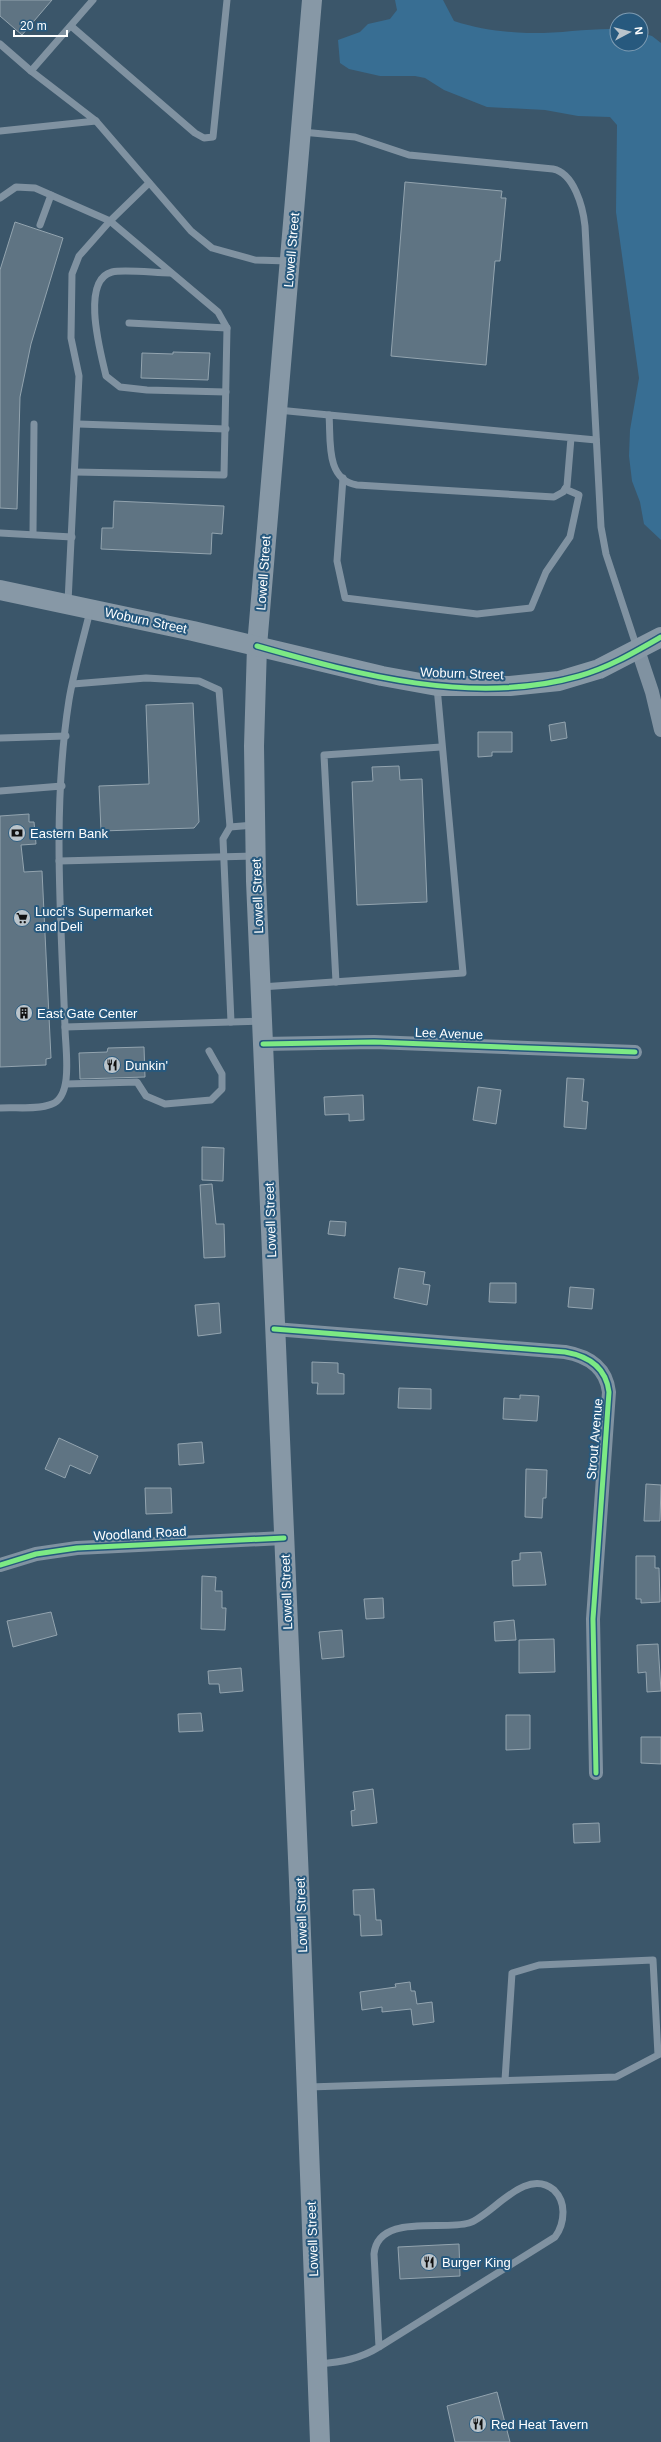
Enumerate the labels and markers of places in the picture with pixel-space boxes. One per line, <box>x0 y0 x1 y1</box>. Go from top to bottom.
bank icon: Eastern Bank <box>7 823 27 843</box>
place label: Eastern Bank <box>30 826 109 841</box>
place label: Lucci's Supermarket and Deli <box>35 904 153 934</box>
supermarket icon: Lucci's Supermarket and Deli <box>12 908 32 928</box>
building icon: East Gate Center <box>14 1003 34 1023</box>
place label: East Gate Center <box>37 1006 138 1021</box>
restaurant icon: Dunkin' <box>102 1055 122 1075</box>
place label: Dunkin' <box>125 1058 168 1073</box>
restaurant icon: Burger King <box>419 2252 439 2272</box>
place label: Burger King <box>442 2255 511 2270</box>
restaurant icon: Red Heat Tavern <box>468 2414 488 2434</box>
place label: Red Heat Tavern <box>491 2417 588 2432</box>

